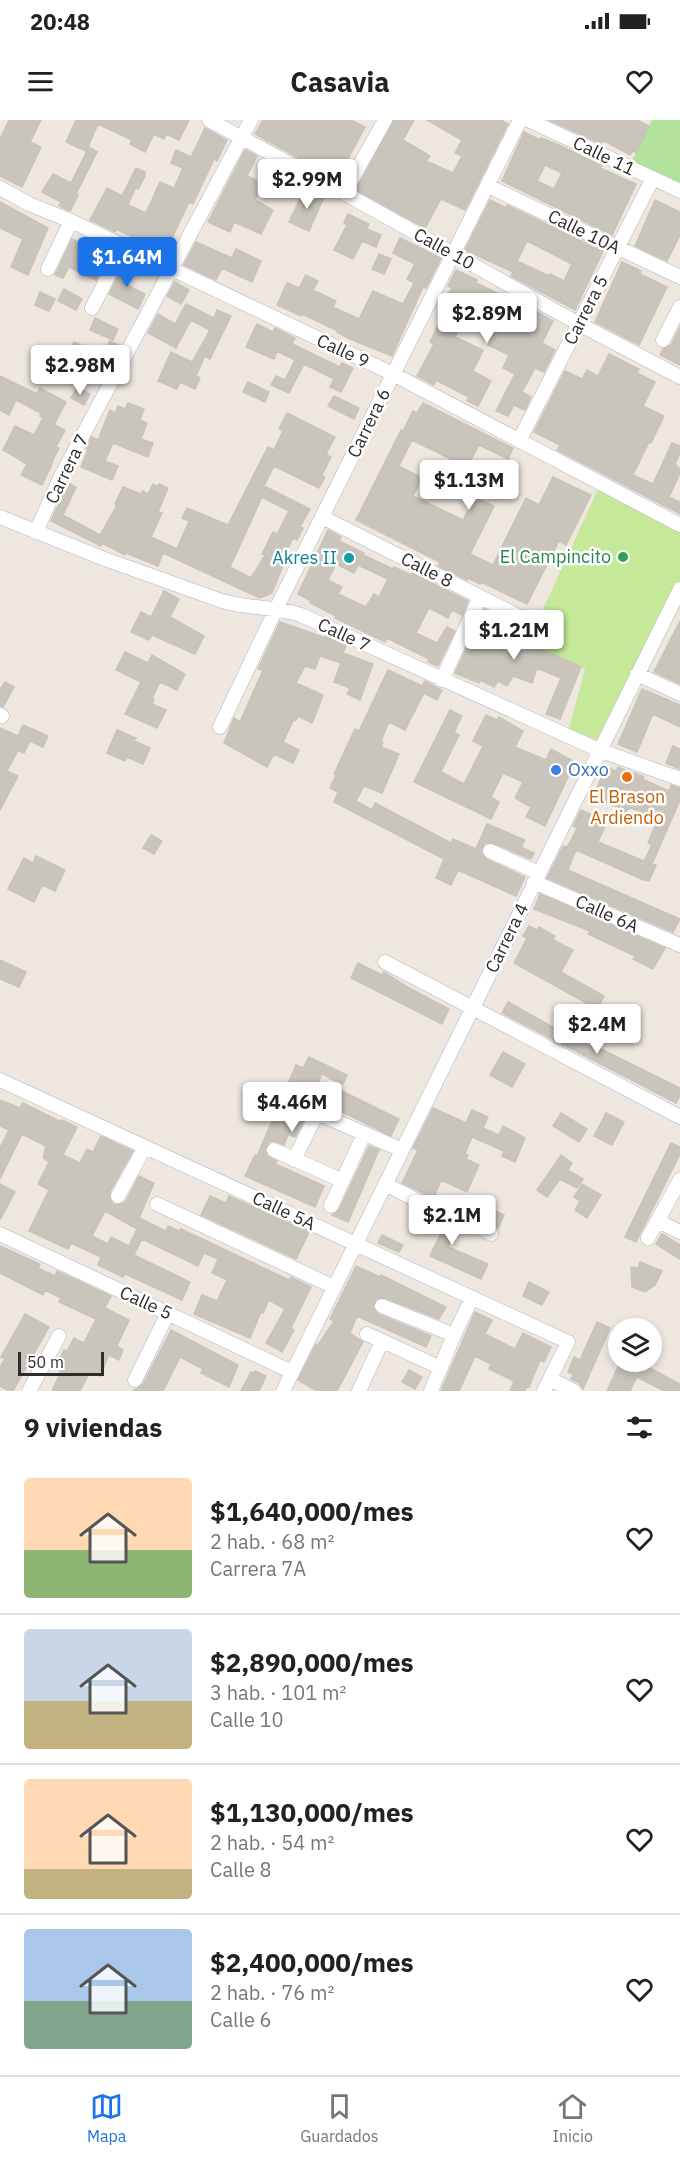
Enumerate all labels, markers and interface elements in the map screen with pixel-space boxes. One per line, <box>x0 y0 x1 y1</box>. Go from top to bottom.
text: 20:48 <box>30 7 90 36</box>
text: Casavia <box>290 64 390 99</box>
icon: menu <box>24 65 57 98</box>
icon: heart <box>623 65 656 98</box>
street label: Calle 11 <box>569 131 639 180</box>
pin: $2.99M <box>258 159 356 210</box>
text: $2.99M <box>272 165 342 192</box>
street label: Calle 10A <box>544 204 625 259</box>
street label: Calle 10 <box>410 222 479 275</box>
pin: $1.64M <box>78 237 176 288</box>
text: $1.64M <box>92 243 162 270</box>
street label: Carrera 5 <box>558 271 613 348</box>
pin: $2.89M <box>438 293 536 344</box>
text: $2.89M <box>452 299 522 326</box>
street label: Calle 9 <box>313 328 373 373</box>
pin: $2.98M <box>31 345 129 396</box>
text: $2.98M <box>45 351 115 378</box>
street label: Carrera 6 <box>342 384 395 462</box>
street label: Carrera 7 <box>40 430 93 508</box>
pin: $1.13M <box>420 460 518 511</box>
text: $1.13M <box>434 466 504 493</box>
place label: El Campincito <box>500 545 611 568</box>
place label: Akres II <box>272 546 337 569</box>
street label: Calle 8 <box>397 547 457 592</box>
marker: El Campincito <box>616 550 630 564</box>
marker: Akres II <box>342 551 356 565</box>
pin: $1.21M <box>465 610 563 661</box>
street label: Calle 7 <box>314 612 374 657</box>
text: $1.21M <box>479 616 549 643</box>
place label: Oxxo <box>568 758 609 781</box>
marker: Oxxo <box>549 763 563 777</box>
marker: El Brason Ardiendo <box>620 770 634 784</box>
place label: El Brason Ardiendo <box>589 785 665 829</box>
street label: Calle 6A <box>572 889 643 938</box>
street label: Carrera 4 <box>480 899 533 977</box>
pin: $2.4M <box>555 1004 639 1055</box>
text: $2.4M <box>568 1010 626 1037</box>
pin: $4.46M <box>243 1082 341 1133</box>
text: $4.46M <box>257 1088 327 1115</box>
street label: Calle 5A <box>249 1186 320 1235</box>
pin: $2.1M <box>410 1195 494 1246</box>
text: $2.1M <box>423 1201 481 1228</box>
street label: Calle 5 <box>116 1280 176 1325</box>
map controls <box>608 1318 662 1372</box>
button: layers <box>608 1318 662 1372</box>
scale bar <box>18 1349 104 1376</box>
text: 50 m <box>27 1352 64 1372</box>
text: 9 viviendas <box>24 1410 162 1444</box>
icon: filters <box>623 1411 656 1444</box>
text: $1,640,000/mes <box>210 1494 414 1528</box>
icon: home <box>72 1502 144 1574</box>
icon: heart <box>623 1522 656 1555</box>
text: 2 hab. · 68 m² <box>210 1528 334 1555</box>
text: Carrera 7A <box>210 1555 306 1582</box>
text: $2,890,000/mes <box>210 1645 414 1679</box>
icon: home <box>72 1653 144 1725</box>
icon: heart <box>623 1673 656 1706</box>
text: 3 hab. · 101 m² <box>210 1679 346 1706</box>
text: Calle 10 <box>210 1706 284 1733</box>
text: $1,130,000/mes <box>210 1795 414 1829</box>
icon: home <box>72 1803 144 1875</box>
icon: heart <box>623 1823 656 1856</box>
text: 2 hab. · 54 m² <box>210 1829 334 1856</box>
text: Calle 8 <box>210 1856 272 1883</box>
text: $2,400,000/mes <box>210 1945 414 1979</box>
icon: home <box>72 1953 144 2025</box>
icon: heart <box>623 1973 656 2006</box>
text: 2 hab. · 76 m² <box>210 1979 334 2006</box>
text: Calle 6 <box>210 2006 272 2033</box>
tab: Mapa <box>87 2090 126 2146</box>
tab: Guardados <box>300 2090 379 2146</box>
tab: Inicio <box>553 2090 593 2146</box>

